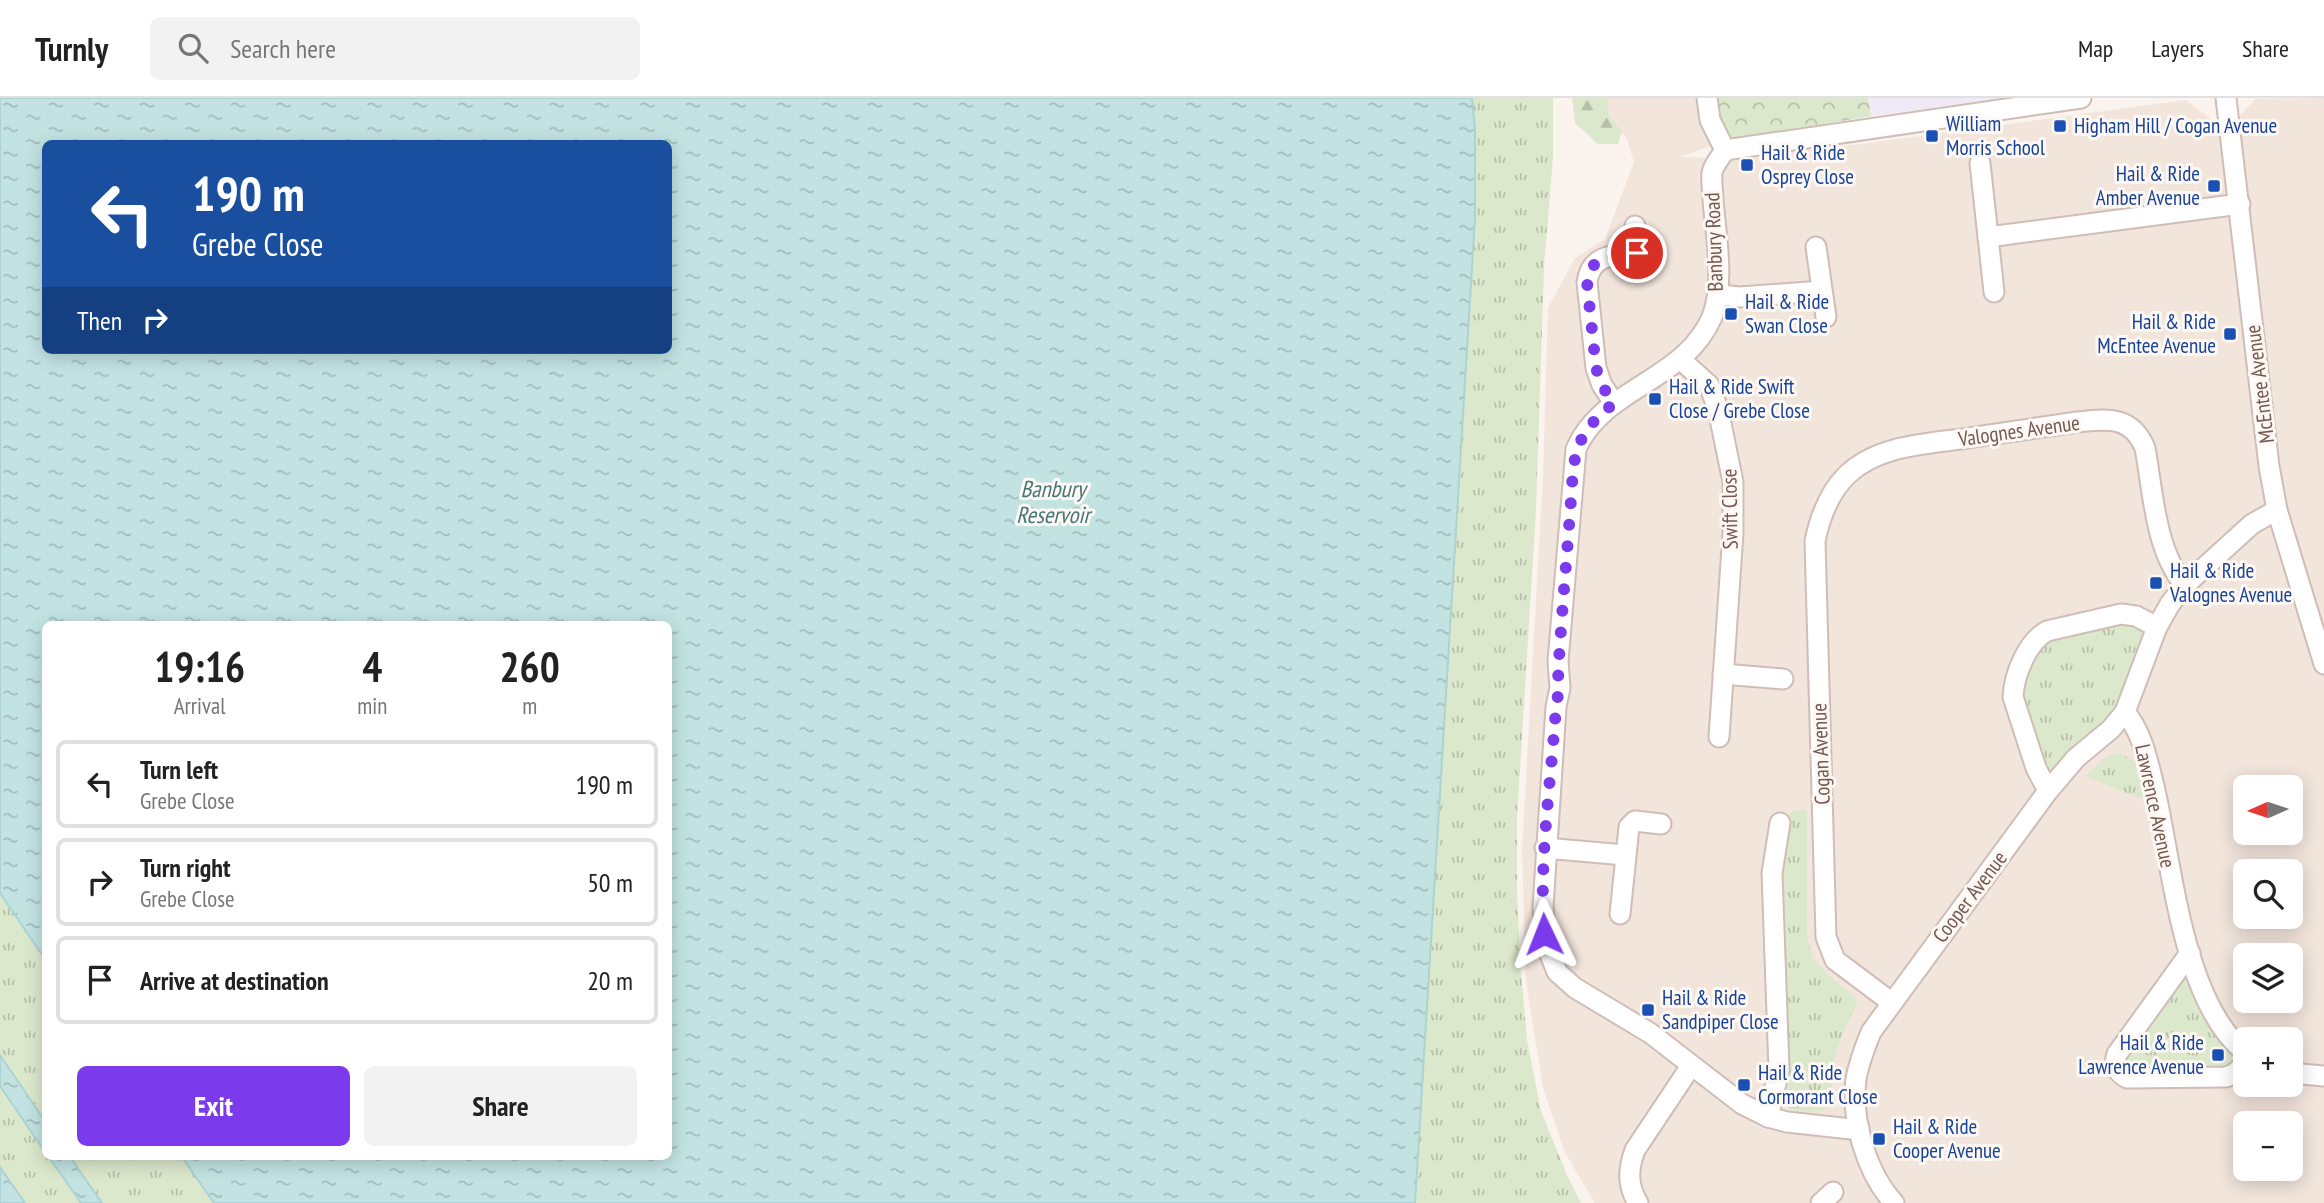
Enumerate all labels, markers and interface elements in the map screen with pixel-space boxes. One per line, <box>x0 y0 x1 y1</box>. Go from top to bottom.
search box <box>150 17 640 80</box>
text: Turnly <box>35 27 108 70</box>
icon: search <box>174 29 212 67</box>
text: Search here <box>230 32 336 65</box>
text: Map <box>2078 33 2113 64</box>
text: Layers <box>2151 33 2204 64</box>
text: Share <box>2242 33 2289 64</box>
place label: William Morris School <box>1946 110 2045 161</box>
place label: Higham Hill / Cogan Avenue <box>2074 112 2277 139</box>
marker: Higham Hill / Cogan Avenue <box>2052 118 2068 134</box>
marker: William Morris School <box>1924 128 1940 144</box>
place label: Hail & Ride Osprey Close <box>1761 139 1854 190</box>
marker: Hail & Ride Osprey Close <box>1739 157 1755 173</box>
place label: Hail & Ride Amber Avenue <box>2096 160 2200 211</box>
text: 190 m <box>192 161 305 225</box>
icon: left <box>77 168 168 259</box>
marker: Hail & Ride Amber Avenue <box>2206 178 2222 194</box>
street label: Banbury Road <box>1698 192 1729 292</box>
text: Grebe Close <box>192 223 324 265</box>
pin <box>1607 223 1667 283</box>
icon: arrive <box>1618 234 1656 272</box>
place label: Hail & Ride Swan Close <box>1745 288 1829 339</box>
icon: right <box>136 301 174 339</box>
text: Then <box>77 304 122 337</box>
marker: Hail & Ride Swan Close <box>1723 306 1739 322</box>
place label: Hail & Ride McEntee Avenue <box>2097 308 2216 359</box>
street label: McEntee Avenue <box>2239 323 2280 445</box>
marker: Hail & Ride McEntee Avenue <box>2222 326 2238 342</box>
place label: Hail & Ride Swift Close / Grebe Close <box>1669 373 1810 424</box>
marker: Hail & Ride Swift Close / Grebe Close <box>1647 391 1663 407</box>
street label: Valognes Avenue <box>1956 409 2081 453</box>
street label: Swift Close <box>1715 468 1744 550</box>
water label: Banbury Reservoir <box>1016 474 1093 529</box>
place label: Hail & Ride Valognes Avenue <box>2169 557 2292 608</box>
marker: Hail & Ride Valognes Avenue <box>2148 575 2164 591</box>
text: 19:16 <box>154 639 245 694</box>
text: 4 <box>362 639 382 694</box>
text: 260 <box>500 639 560 694</box>
text: Arrival <box>174 691 226 720</box>
text: min <box>357 691 387 720</box>
text: m <box>522 691 537 720</box>
street label: Cogan Avenue <box>1805 703 1836 805</box>
street label: Lawrence Avenue <box>2129 742 2182 870</box>
text: Turn left <box>140 753 218 786</box>
icon: left <box>81 765 119 803</box>
text: 190 m <box>575 768 633 801</box>
north arrow <box>2233 775 2303 845</box>
map controls <box>2233 775 2303 1181</box>
text: Grebe Close <box>140 786 235 815</box>
street label: Cooper Avenue <box>1926 846 2013 948</box>
text: Turn right <box>140 851 231 884</box>
button: search <box>2233 859 2303 929</box>
icon: right <box>81 863 119 901</box>
text: 50 m <box>587 866 633 899</box>
text: Grebe Close <box>140 884 235 913</box>
position arrow <box>1507 897 1581 971</box>
button: layers <box>2233 943 2303 1013</box>
icon: arrive <box>81 961 119 999</box>
text: Arrive at destination <box>140 964 329 997</box>
text: 20 m <box>587 964 633 997</box>
place label: Hail & Ride Sandpiper Close <box>1662 984 1779 1035</box>
marker: Hail & Ride Sandpiper Close <box>1640 1002 1656 1018</box>
button: + <box>2233 1027 2303 1097</box>
place label: Hail & Ride Lawrence Avenue <box>2078 1029 2204 1080</box>
marker: Hail & Ride Lawrence Avenue <box>2210 1047 2226 1063</box>
place label: Hail & Ride Cormorant Close <box>1758 1059 1878 1110</box>
button: Exit <box>77 1066 350 1146</box>
button: Share <box>364 1066 637 1146</box>
marker: Hail & Ride Cormorant Close <box>1736 1077 1752 1093</box>
button: − <box>2233 1111 2303 1181</box>
place label: Hail & Ride Cooper Avenue <box>1893 1113 2001 1164</box>
marker: Hail & Ride Cooper Avenue <box>1871 1131 1887 1147</box>

